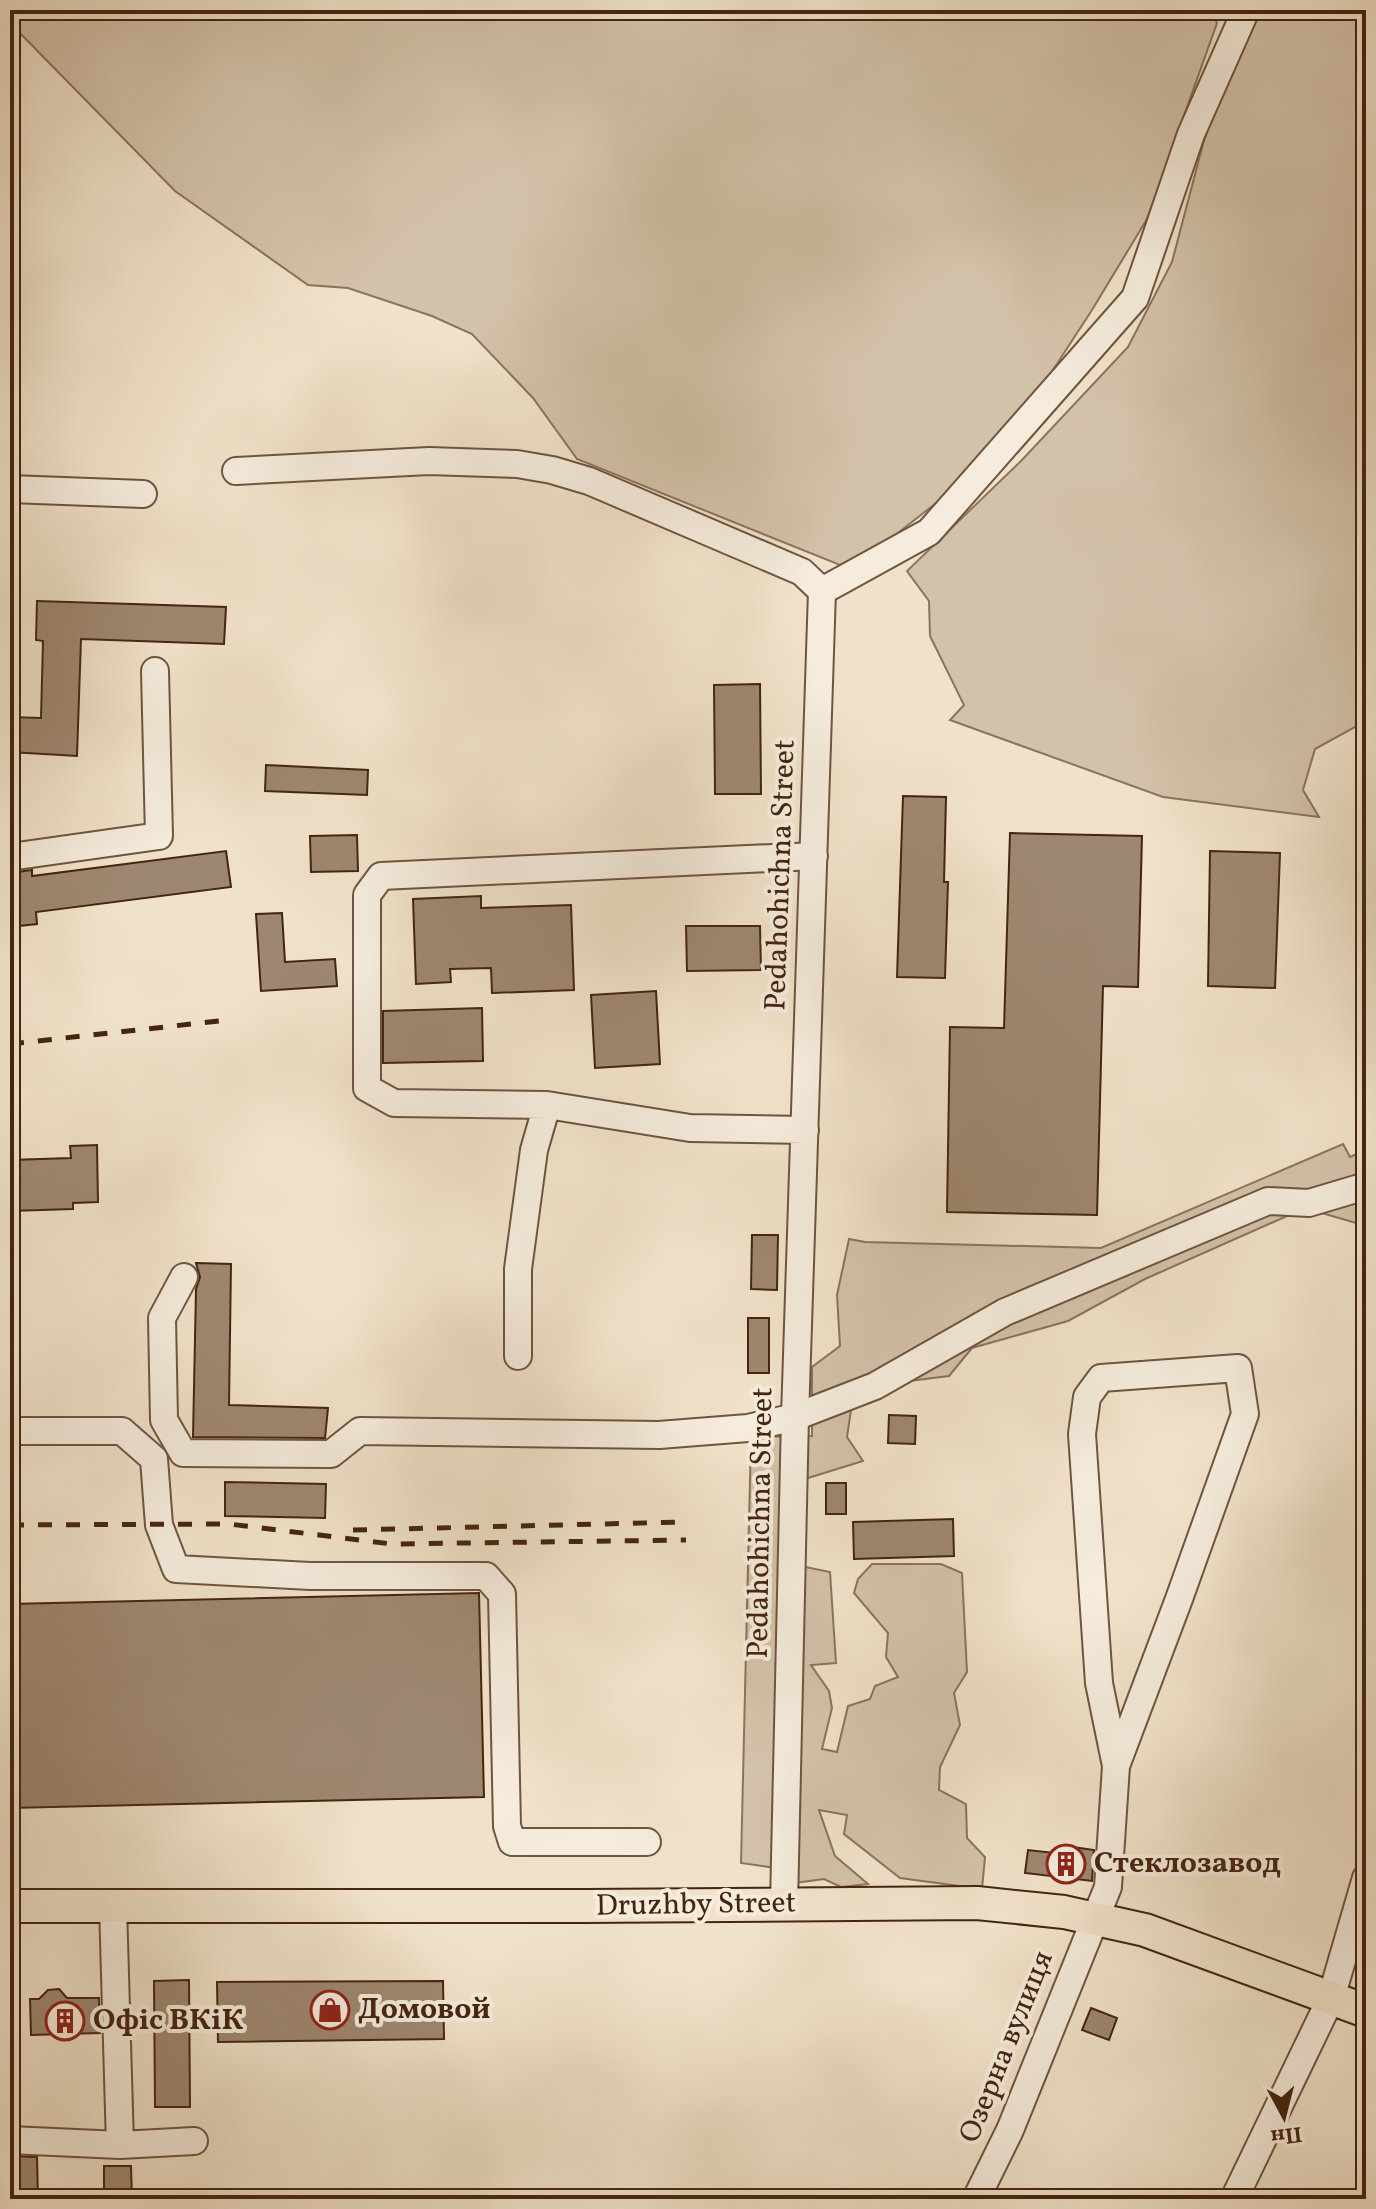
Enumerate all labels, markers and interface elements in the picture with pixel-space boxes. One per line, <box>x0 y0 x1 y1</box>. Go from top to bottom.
street label: Pedahohichna Street <box>755 739 807 1011</box>
street label: Pedahohichna Street <box>738 1387 784 1659</box>
building icon: Стеклозавод <box>1045 1843 1087 1885</box>
place label: Стеклозавод <box>1094 1843 1281 1885</box>
street label: Druzhby Street <box>595 1882 797 1928</box>
street label: Озерна вулиця <box>949 1945 1065 2149</box>
shop icon: Домовой <box>309 1989 351 2031</box>
place label: Домовой <box>358 1989 491 2031</box>
building icon: Офіс ВКіК <box>44 2000 86 2042</box>
place label: Офіс ВКіК <box>93 2000 244 2042</box>
north arrow <box>1244 2077 1324 2157</box>
text: Пн <box>1269 2117 1304 2152</box>

